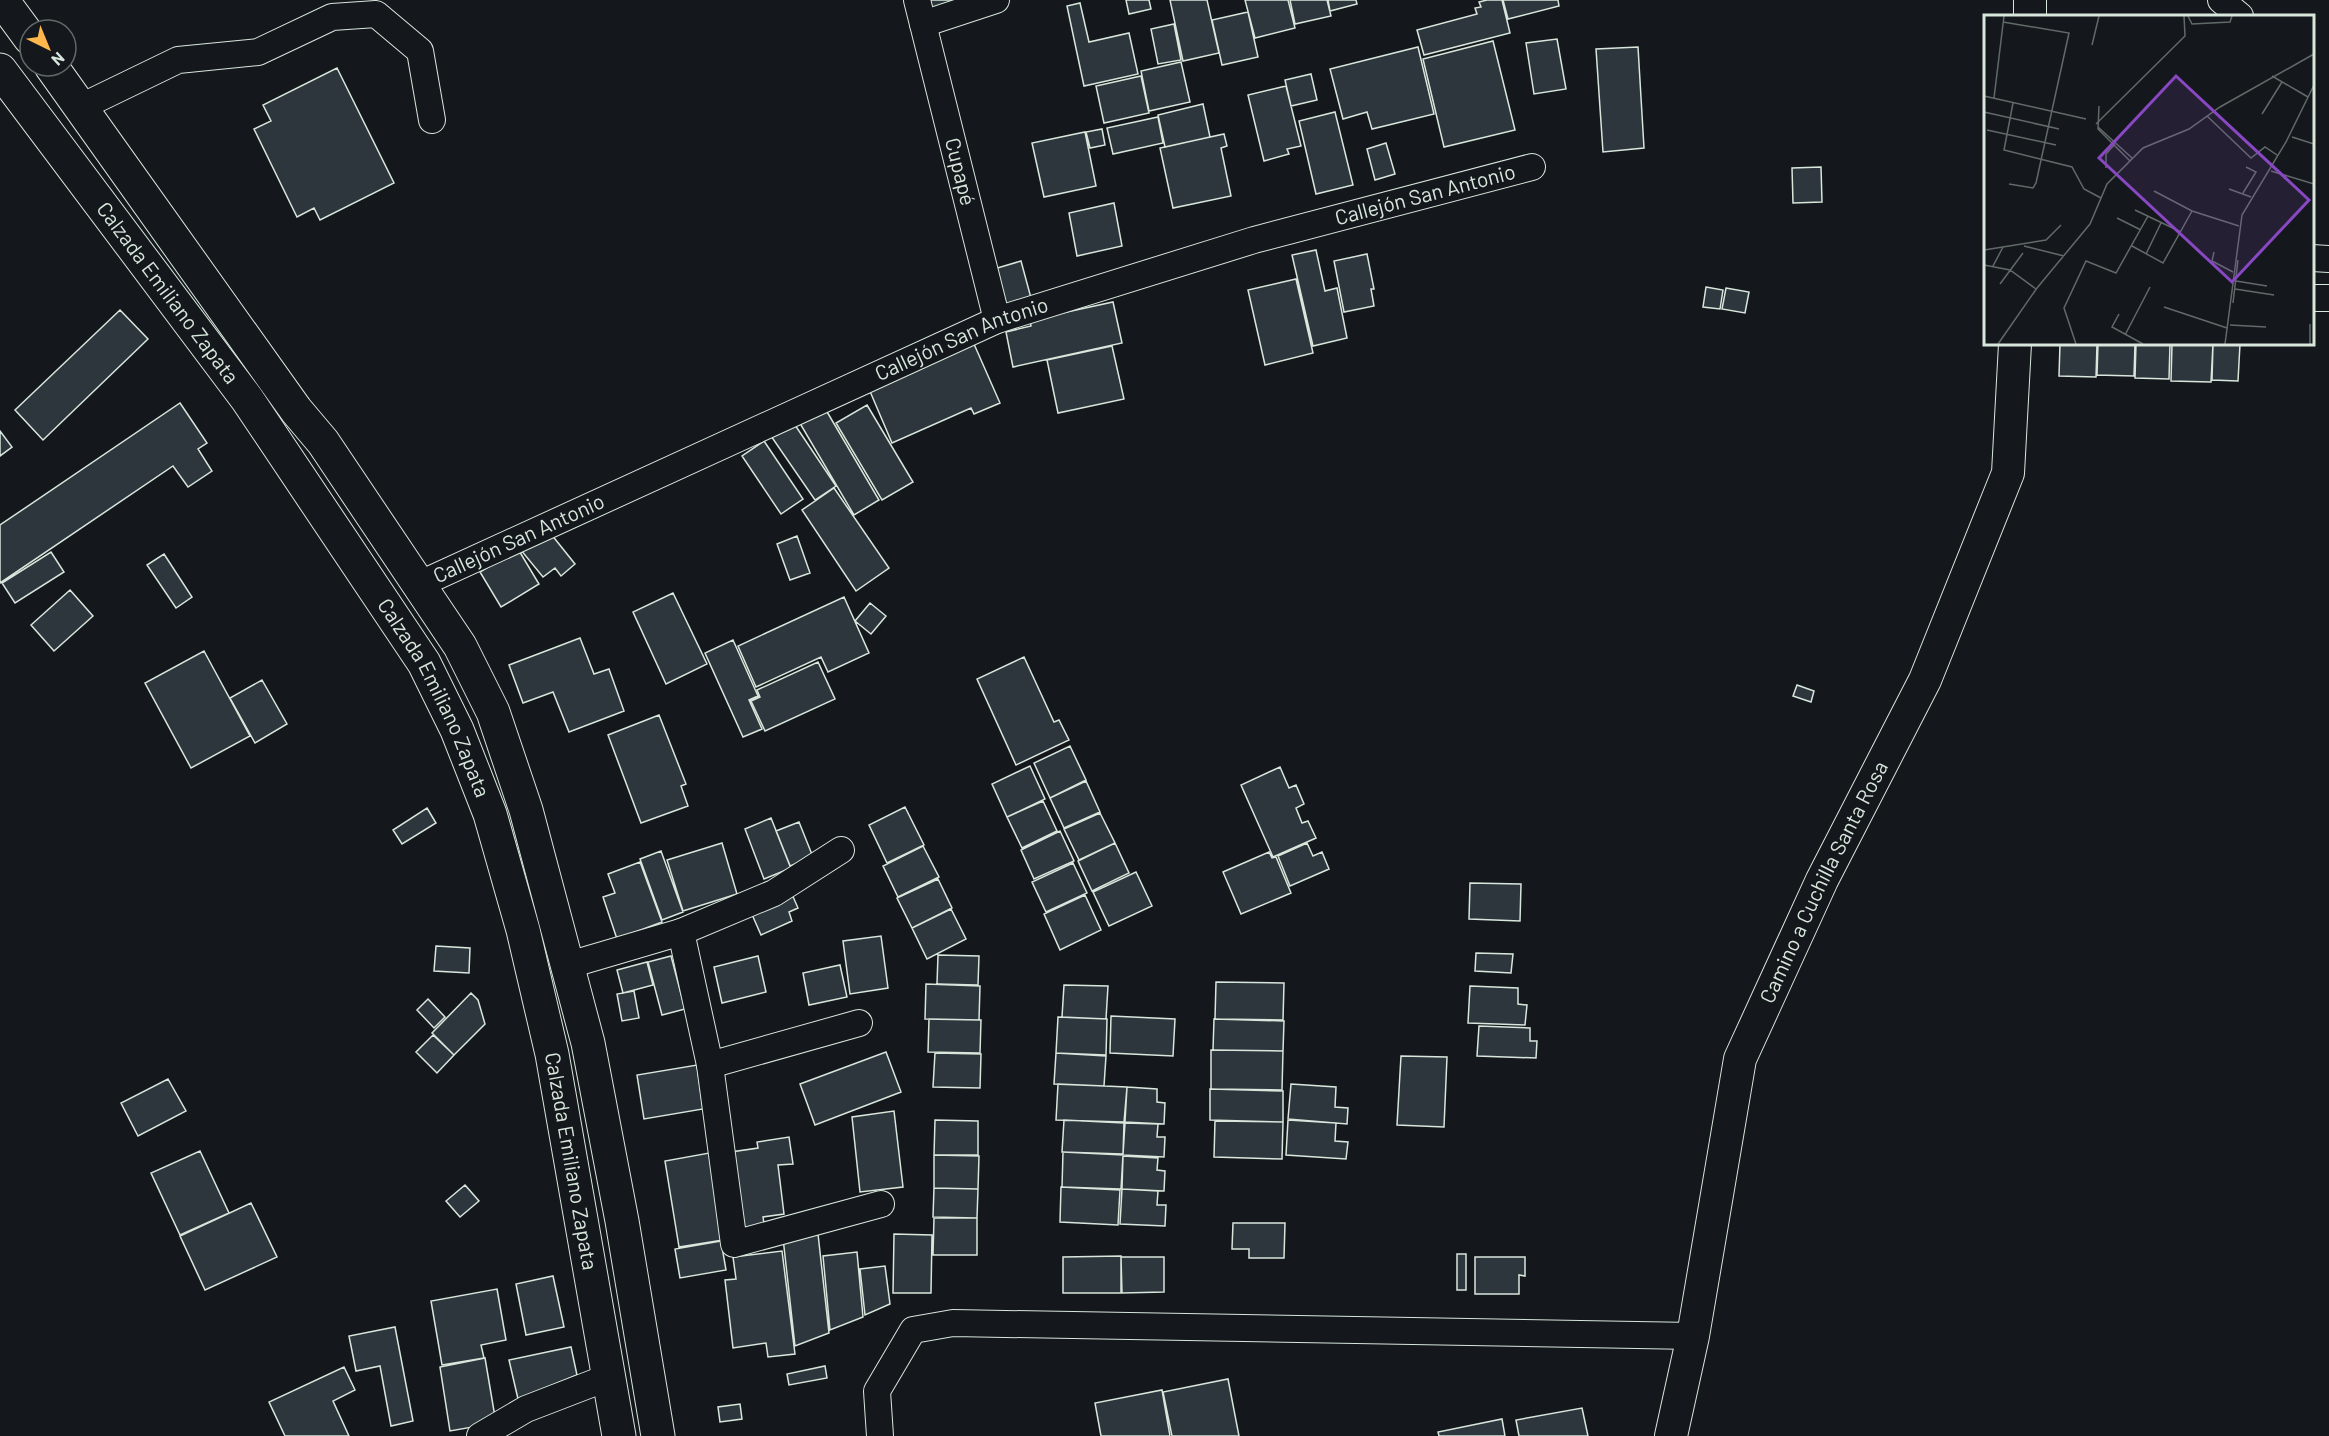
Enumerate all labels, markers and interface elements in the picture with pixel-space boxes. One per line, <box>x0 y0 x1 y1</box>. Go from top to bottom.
inset map <box>1984 15 2314 345</box>
north arrow <box>18 18 78 78</box>
text: N <box>48 49 69 70</box>
street label: Cupapé <box>941 135 982 208</box>
street label: Callejón San Antonio <box>1332 158 1518 229</box>
street label: Calzada Emiliano Zapata <box>92 196 245 388</box>
street label: Callejón San Antonio <box>871 291 1051 385</box>
street label: Callejón San Antonio <box>429 487 608 587</box>
street label: Calzada Emiliano Zapata <box>373 593 496 801</box>
street label: Camino a Cuchilla Santa Rosa <box>1753 756 1892 1007</box>
street label: Calzada Emiliano Zapata <box>541 1050 604 1272</box>

